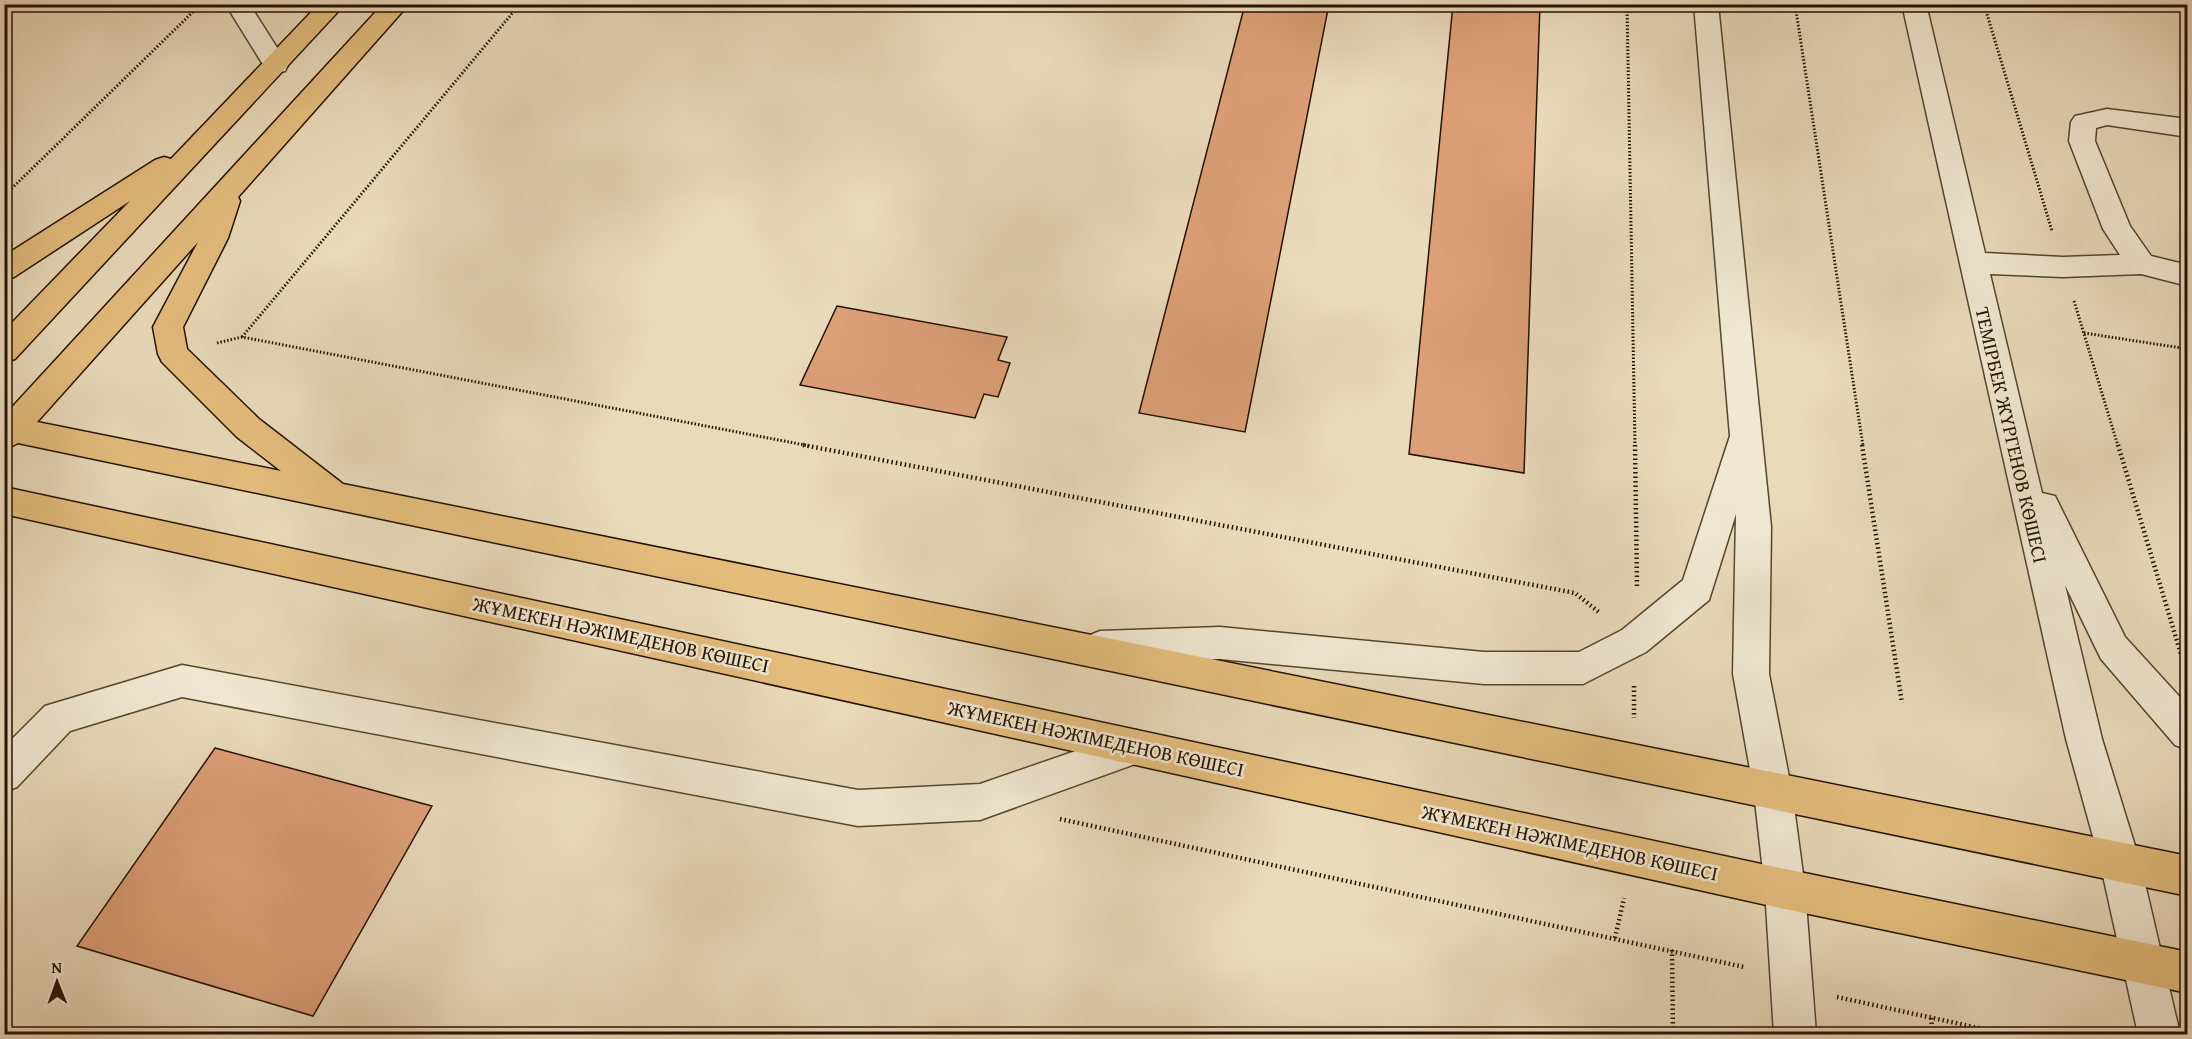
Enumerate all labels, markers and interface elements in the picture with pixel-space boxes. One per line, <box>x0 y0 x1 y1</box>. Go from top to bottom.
street label: ТЕМІРБЕК ЖҮРГЕНОВ КӨШЕСІ <box>1968 304 2056 566</box>
street label: ЖҰМЕКЕН НӘЖІМЕДЕНОВ КӨШЕСІ <box>469 588 772 680</box>
street label: ЖҰМЕКЕН НӘЖІМЕДЕНОВ КӨШЕСІ <box>944 692 1247 784</box>
street label: ЖҰМЕКЕН НӘЖІМЕДЕНОВ КӨШЕСІ <box>1418 796 1721 888</box>
north arrow <box>27 952 87 1012</box>
text: N <box>51 955 63 979</box>

